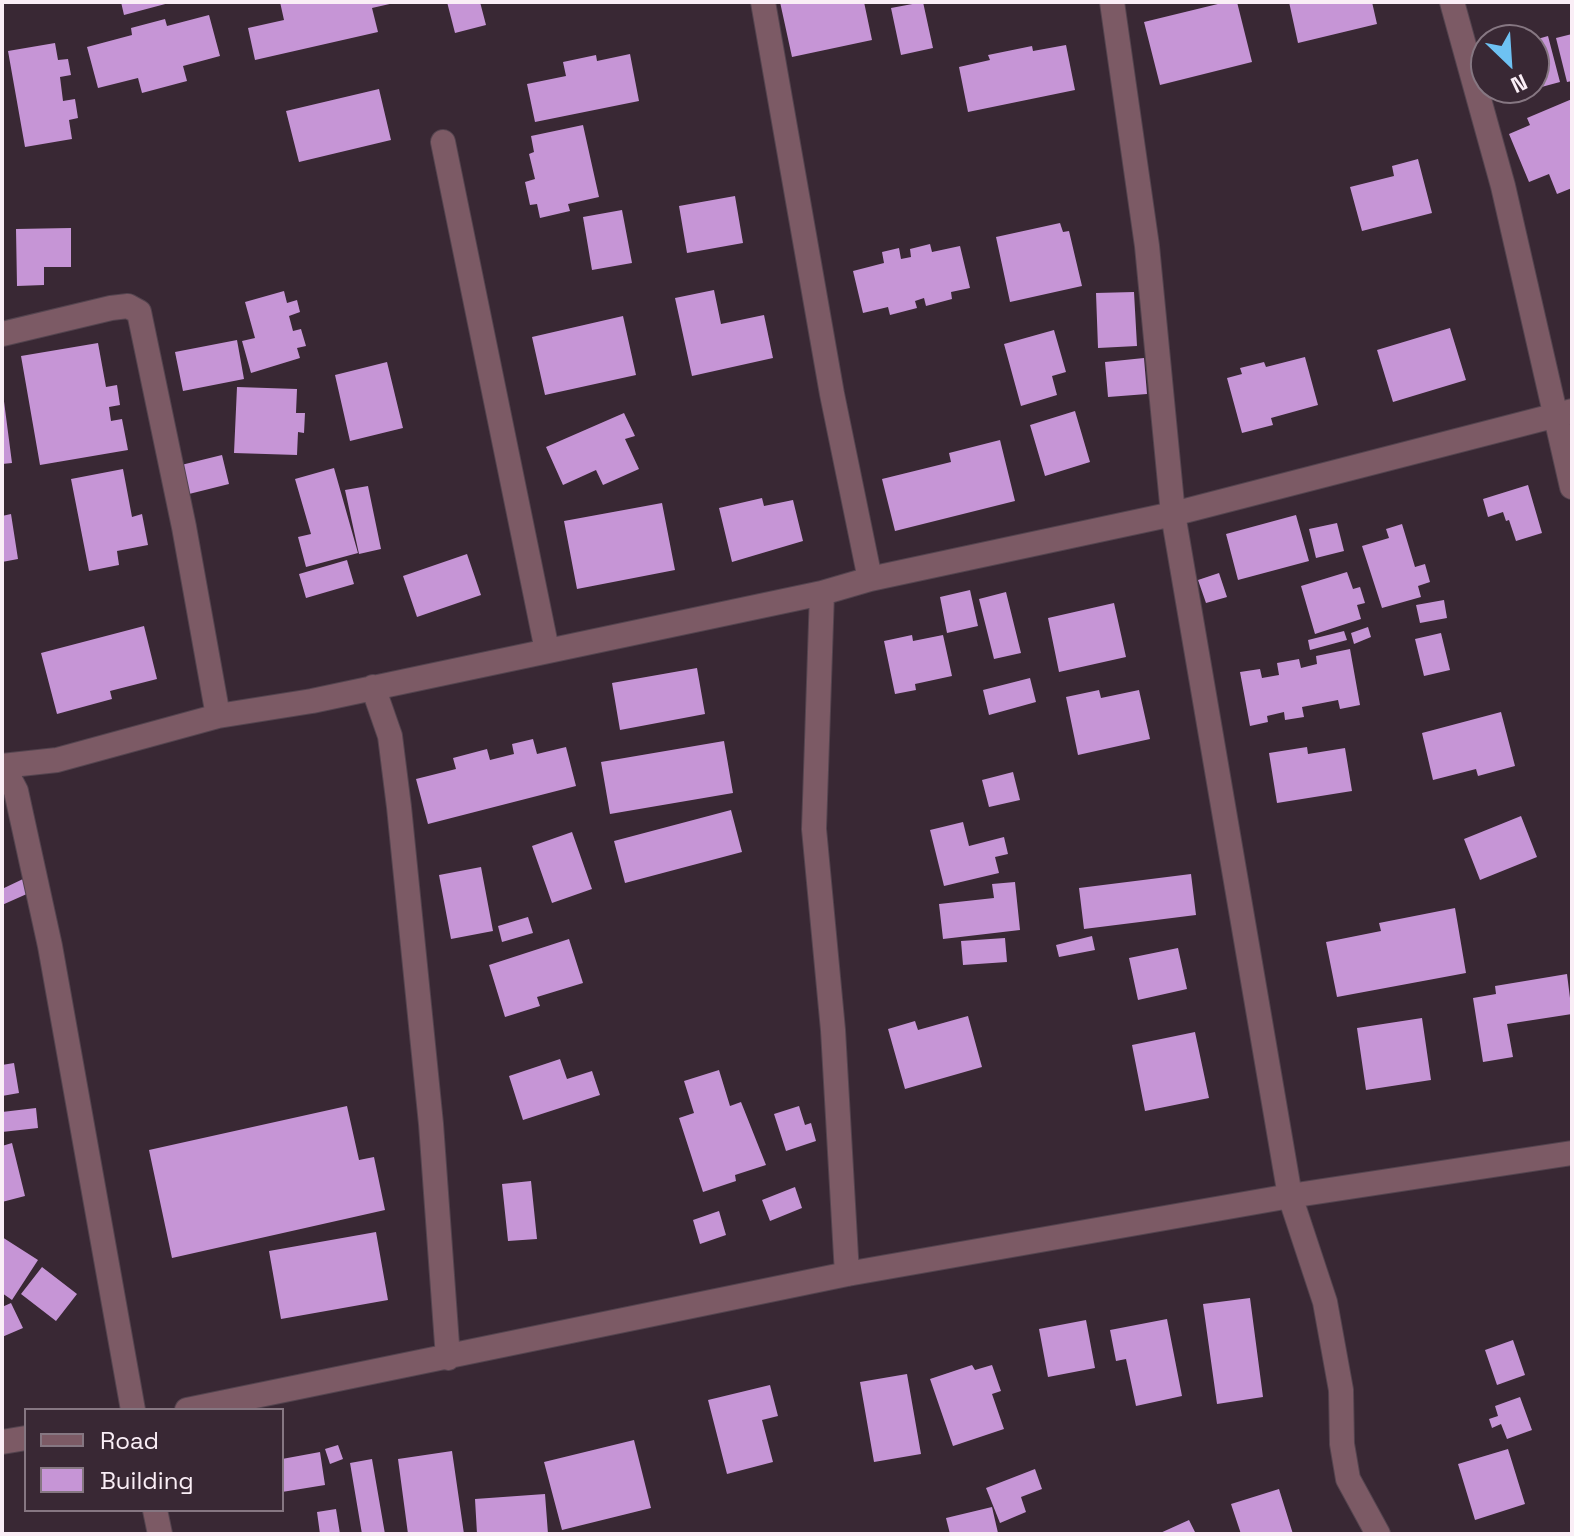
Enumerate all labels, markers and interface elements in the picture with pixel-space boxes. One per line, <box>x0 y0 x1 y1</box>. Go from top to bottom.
north arrow <box>1470 24 1550 104</box>
text: N <box>1507 68 1532 100</box>
legend <box>24 1408 284 1512</box>
text: Road <box>100 1425 159 1456</box>
text: Building <box>100 1465 194 1496</box>

